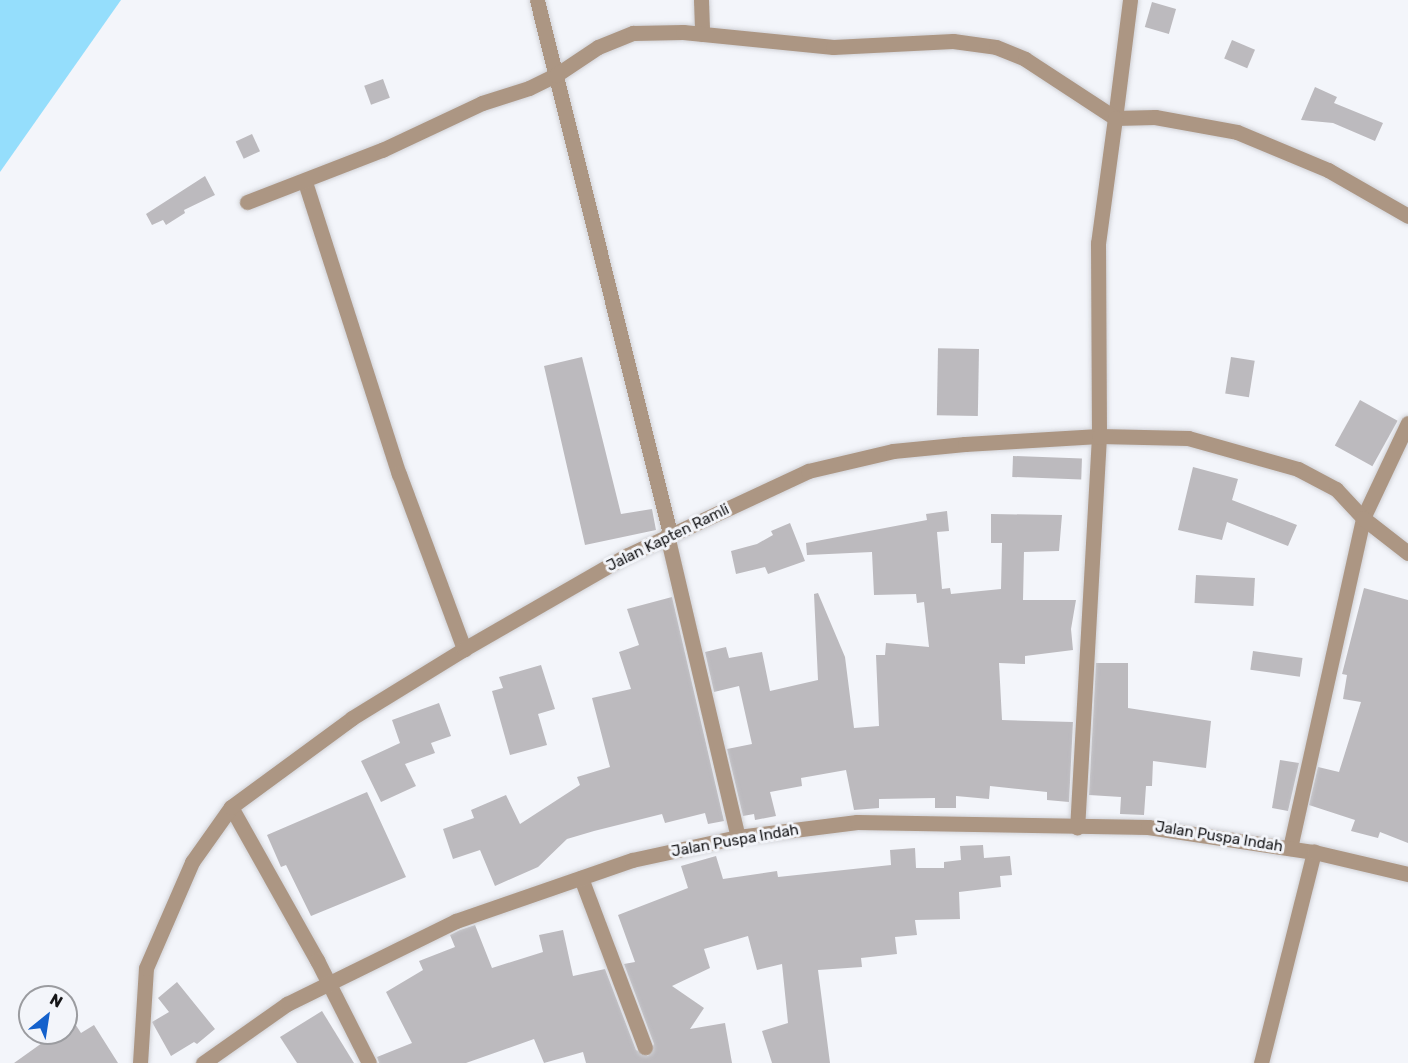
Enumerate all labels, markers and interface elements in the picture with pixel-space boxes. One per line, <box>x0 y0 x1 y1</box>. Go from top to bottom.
street label: Jalan Kapten Ramli <box>604 500 732 576</box>
street label: Jalan Puspa Indah <box>1154 818 1284 856</box>
street label: Jalan Puspa Indah <box>670 821 800 861</box>
north arrow <box>18 985 78 1045</box>
text: N <box>47 990 66 1012</box>

